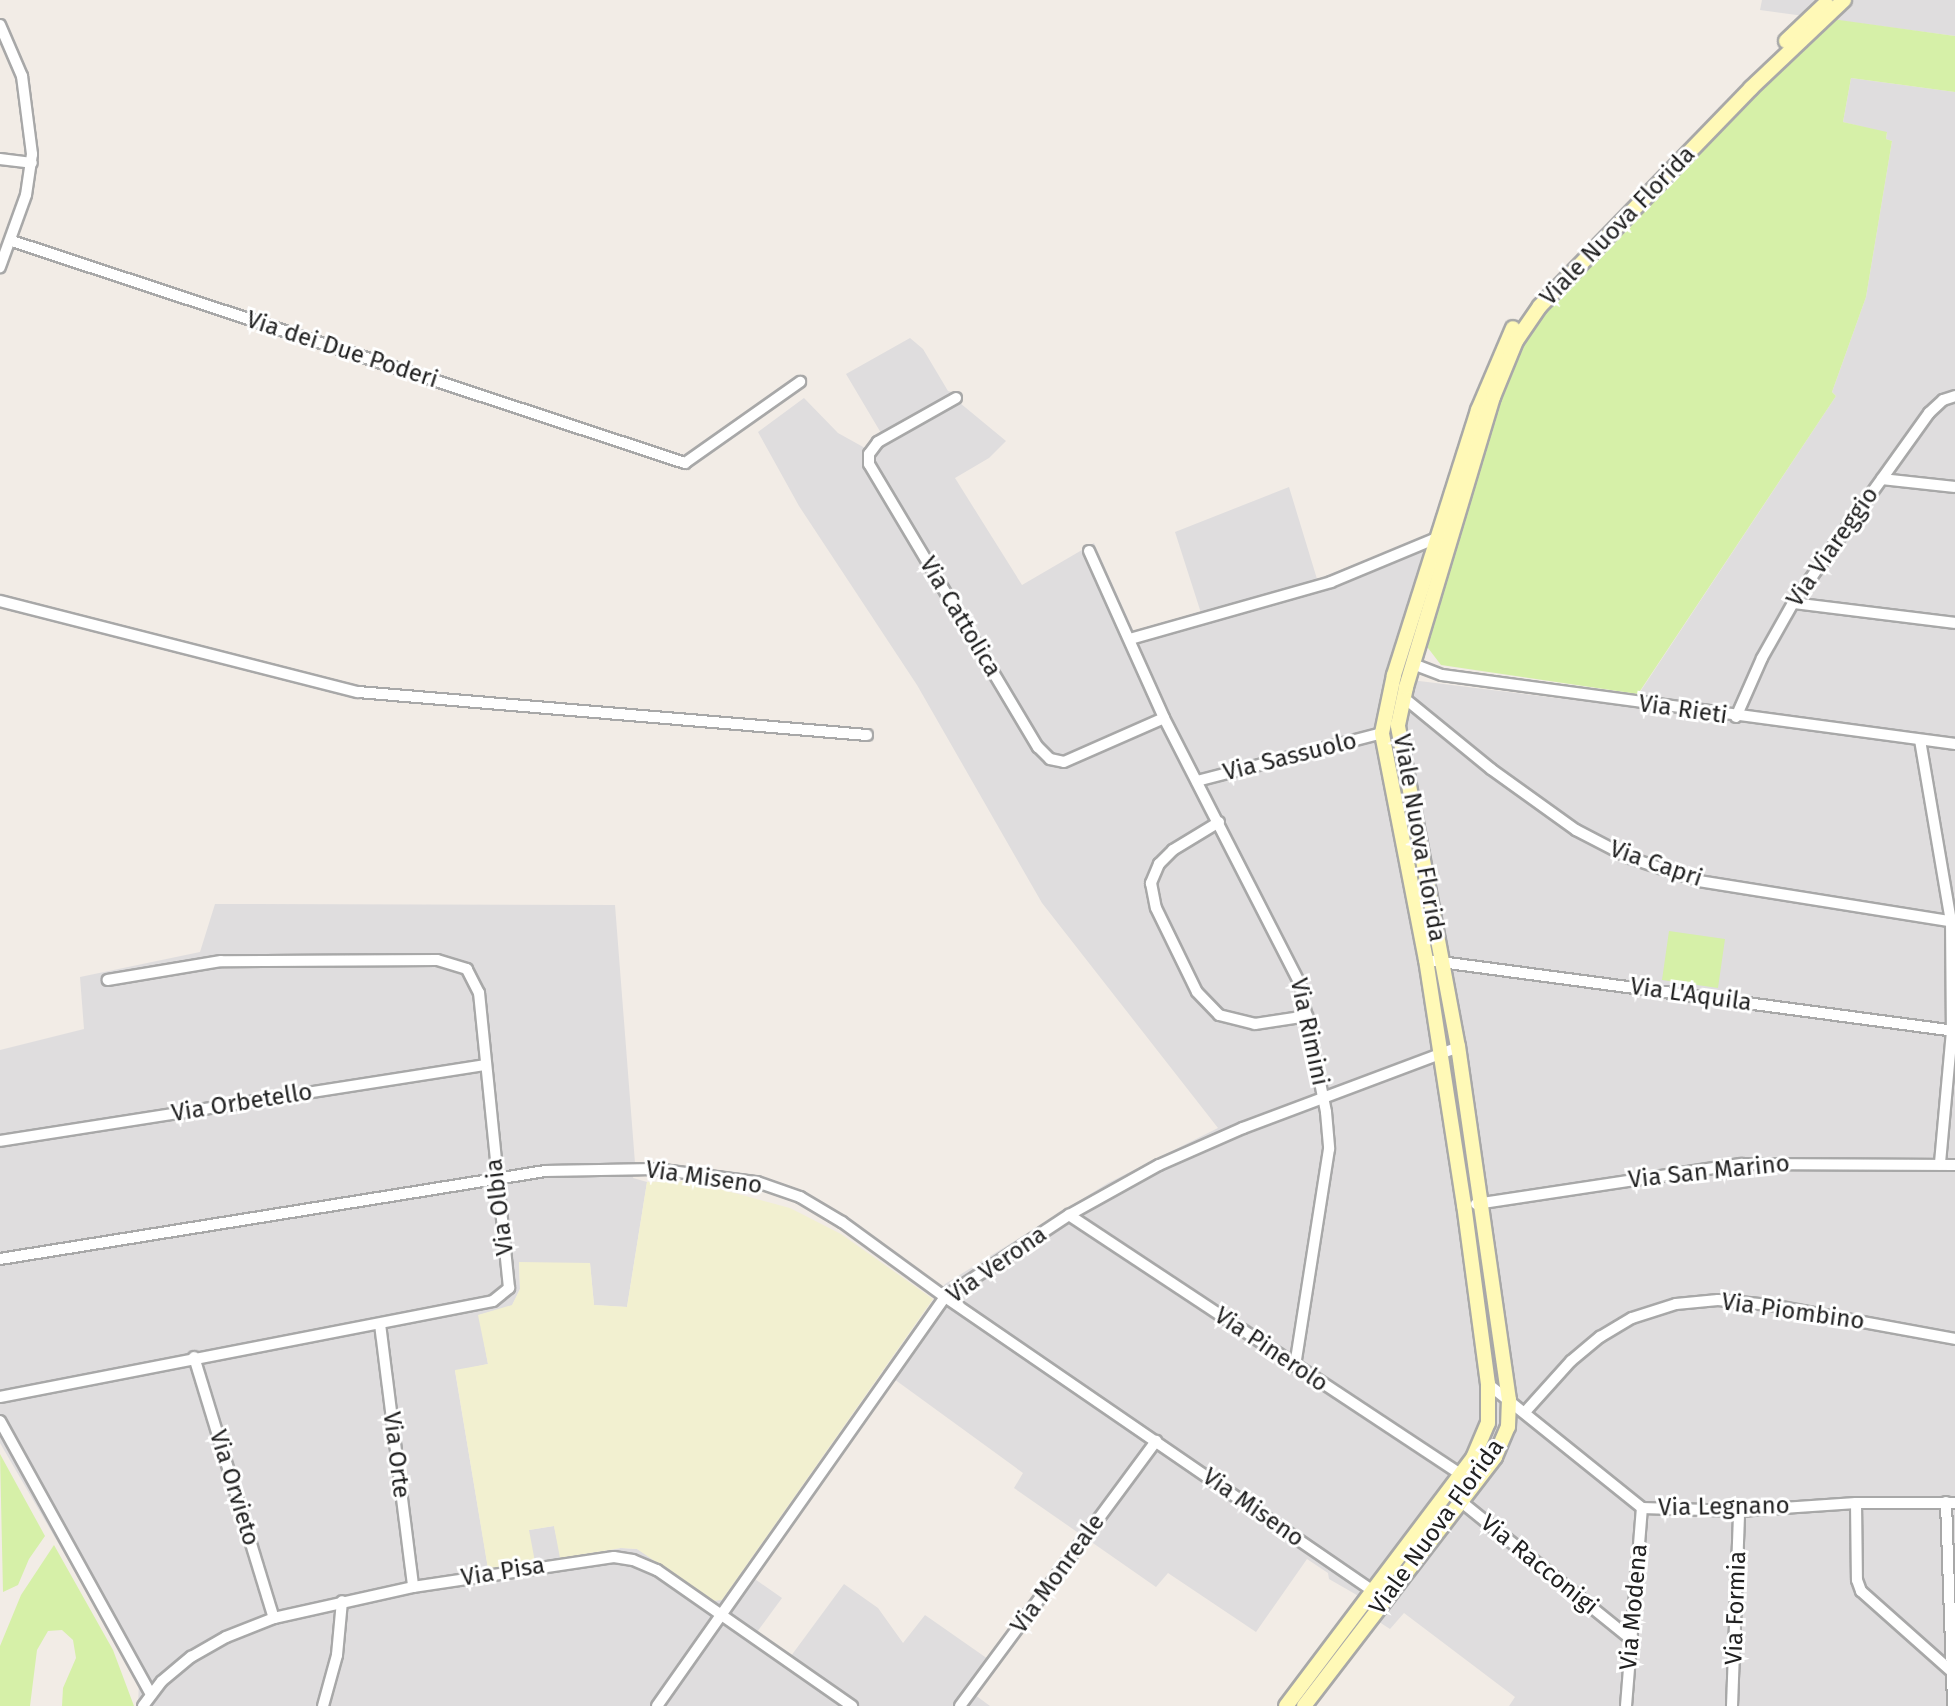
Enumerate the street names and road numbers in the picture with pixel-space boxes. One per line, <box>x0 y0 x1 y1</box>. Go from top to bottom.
street label: Viale Nuova Florida <box>1535 140 1701 312</box>
street label: Via dei Due Poderi <box>243 305 441 395</box>
street label: Via Viareggio <box>1781 481 1885 613</box>
street label: Via Cattolica <box>913 552 1007 682</box>
street label: Via Rieti <box>1637 690 1729 730</box>
street label: Via Sassuolo <box>1220 727 1360 787</box>
street label: Viale Nuova Florida <box>1387 732 1451 944</box>
street label: Via Capri <box>1606 835 1706 893</box>
street label: Via L'Aquila <box>1628 972 1754 1018</box>
street label: Via Rimini <box>1284 976 1334 1088</box>
street label: Via Orbetello <box>170 1078 314 1128</box>
street label: Via San Marino <box>1627 1149 1791 1195</box>
street label: Via Miseno <box>644 1156 764 1200</box>
street label: Via Olbia <box>480 1157 520 1257</box>
street label: Via Verona <box>942 1220 1052 1310</box>
street label: Via Piombino <box>1720 1288 1866 1336</box>
street label: Via Pinerolo <box>1209 1301 1333 1399</box>
street label: Via Orte <box>376 1410 416 1500</box>
street label: Via Orvieto <box>203 1427 265 1549</box>
street label: Viale Nuova Florida <box>1364 1433 1510 1621</box>
street label: Via Miseno <box>1197 1463 1309 1553</box>
street label: Via Legnano <box>1658 1491 1790 1523</box>
street label: Via Monreale <box>1005 1509 1111 1639</box>
street label: Via Racconigi <box>1474 1509 1604 1621</box>
street label: Via Modena <box>1614 1543 1654 1671</box>
street label: Via Formia <box>1720 1550 1752 1666</box>
street label: Via Pisa <box>459 1551 547 1593</box>

